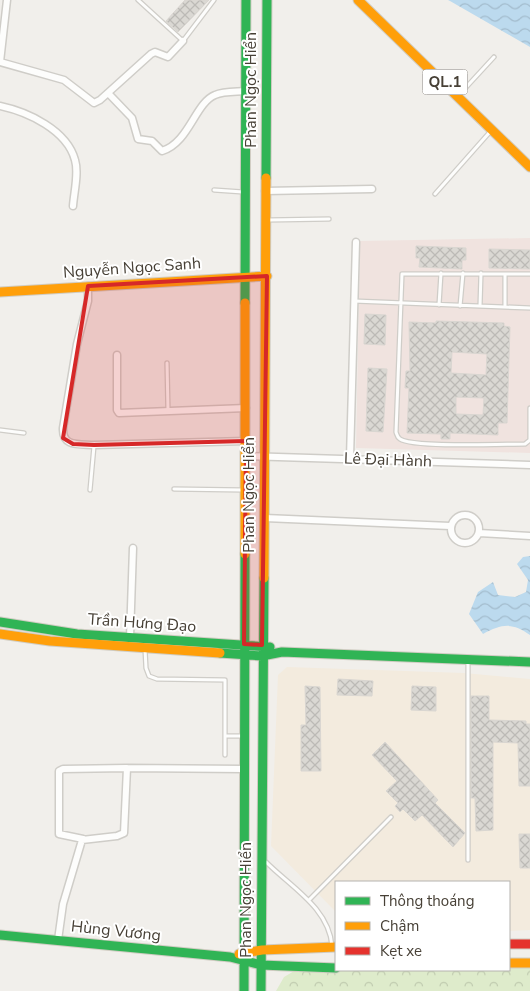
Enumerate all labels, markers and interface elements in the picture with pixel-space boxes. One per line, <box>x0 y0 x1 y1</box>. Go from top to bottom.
street label: Phan Ngọc Hiển <box>240 32 262 148</box>
road number: QL.1 <box>422 70 468 94</box>
street label: Nguyễn Ngọc Sanh <box>62 252 202 284</box>
street label: Phan Ngọc Hiển <box>238 437 260 553</box>
street label: Lê Đại Hành <box>344 447 432 473</box>
street label: Trần Hưng Đạo <box>87 608 197 638</box>
street label: Phan Ngọc Hiển <box>235 842 257 958</box>
legend <box>335 881 510 971</box>
text: Thông thoáng <box>380 891 474 911</box>
street label: Hùng Vương <box>70 915 162 947</box>
text: Chậm <box>380 916 419 936</box>
text: Kẹt xe <box>380 941 422 961</box>

